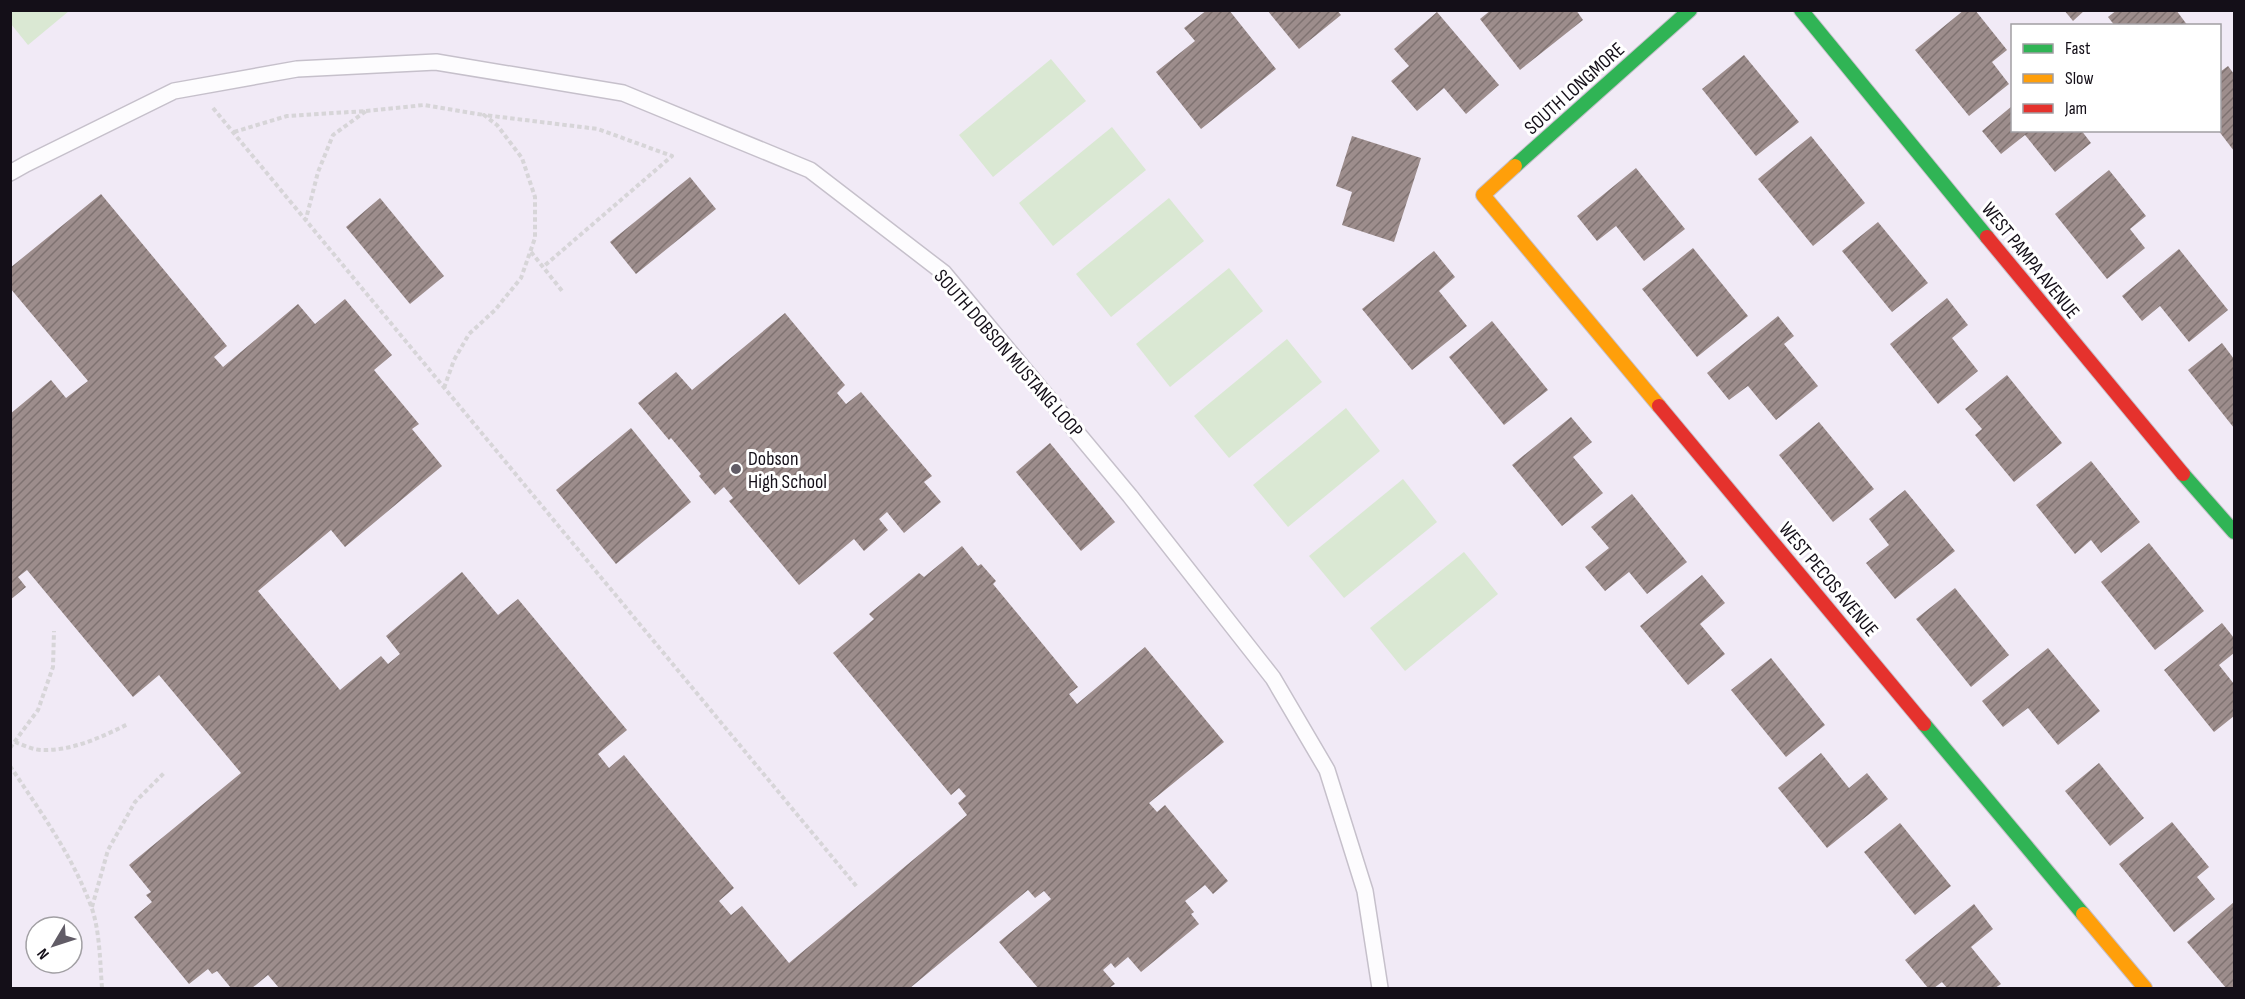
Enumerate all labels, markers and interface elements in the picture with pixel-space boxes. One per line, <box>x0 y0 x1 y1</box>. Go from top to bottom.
legend <box>2011 24 2221 132</box>
street label: SOUTH LONGMORE <box>1520 38 1630 140</box>
text: Fast <box>2065 38 2091 59</box>
text: Slow <box>2065 68 2094 89</box>
text: Jam <box>2064 98 2087 119</box>
street label: WEST PAMPA AVENUE <box>1976 198 2084 324</box>
street label: SOUTH DOBSON MUSTANG LOOP <box>929 265 1088 443</box>
place label: Dobson High School <box>748 447 827 494</box>
marker: Dobson High School <box>729 462 743 476</box>
street label: WEST PECOS AVENUE <box>1773 518 1883 642</box>
north arrow <box>24 915 84 975</box>
text: N <box>33 944 54 963</box>

